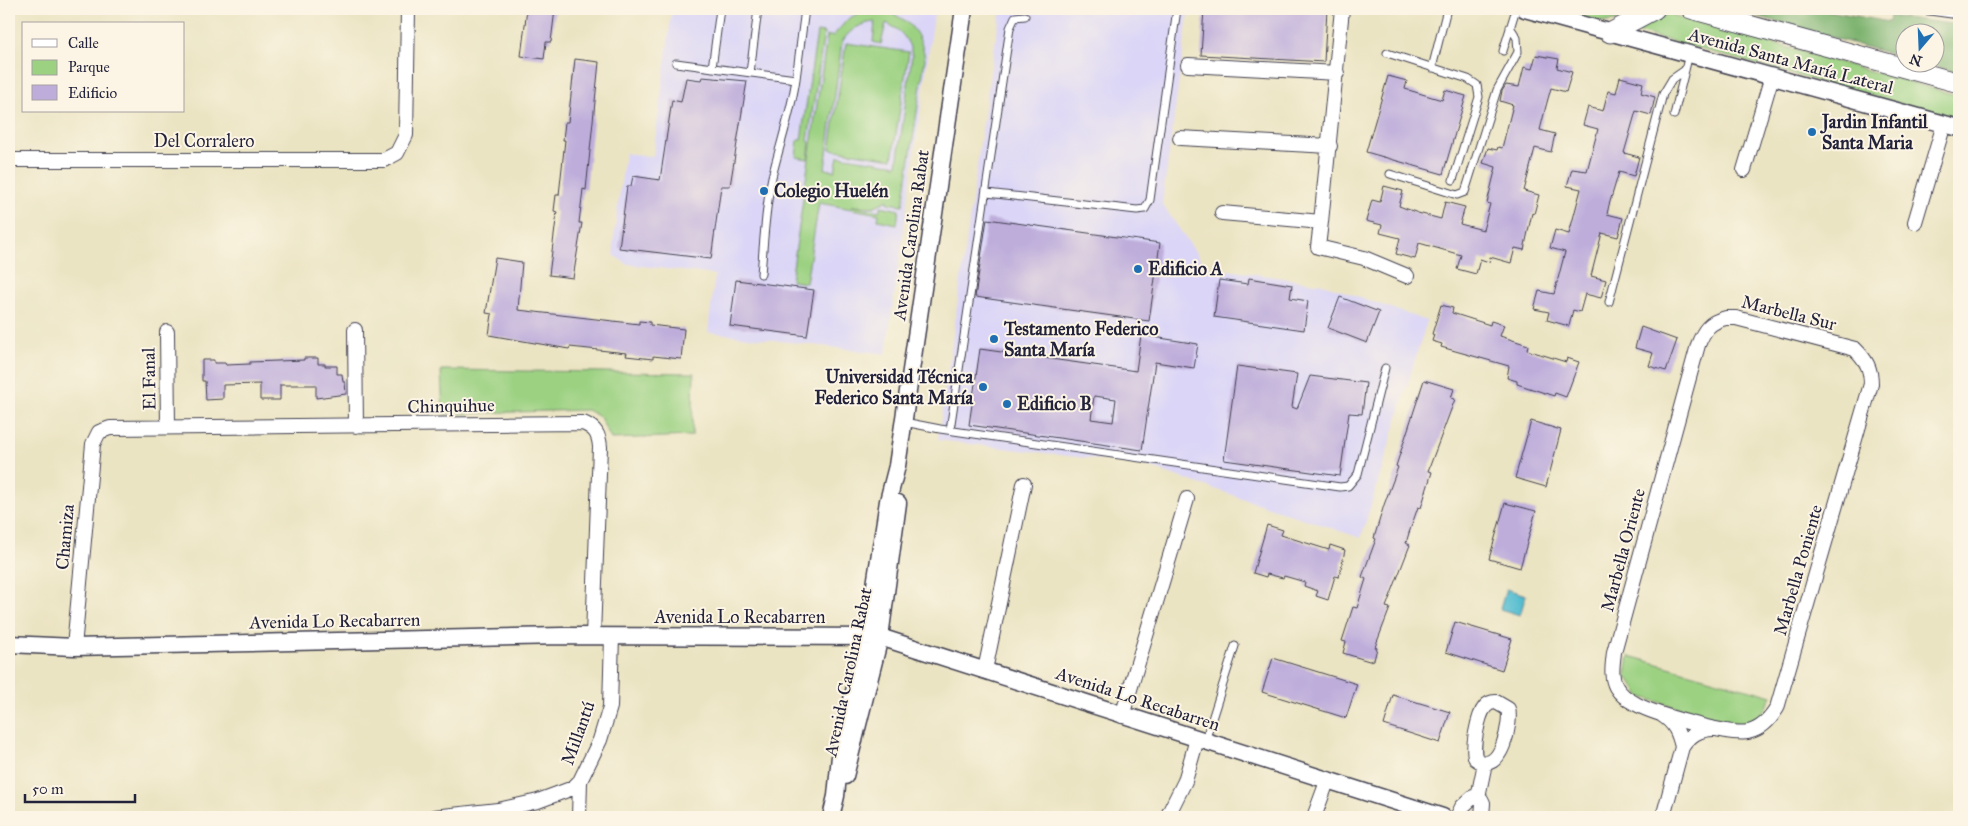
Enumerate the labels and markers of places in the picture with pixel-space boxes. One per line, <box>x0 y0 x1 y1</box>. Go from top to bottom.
place label: Jardin Infantil Santa Maria <box>1820 111 1929 154</box>
marker: Jardin Infantil Santa Maria <box>1806 126 1818 138</box>
place label: Colegio Huelén <box>774 180 889 203</box>
marker: Colegio Huelén <box>758 185 770 197</box>
place label: Edificio A <box>1148 258 1224 280</box>
marker: Edificio A <box>1132 263 1144 275</box>
place label: Testamento Federico Santa María <box>1003 318 1158 361</box>
marker: Testamento Federico Santa María <box>988 333 1000 345</box>
place label: Universidad Técnica Federico Santa María <box>814 366 973 409</box>
marker: Universidad Técnica Federico Santa María <box>977 381 989 393</box>
place label: Edificio B <box>1017 393 1092 415</box>
marker: Edificio B <box>1001 398 1013 410</box>

